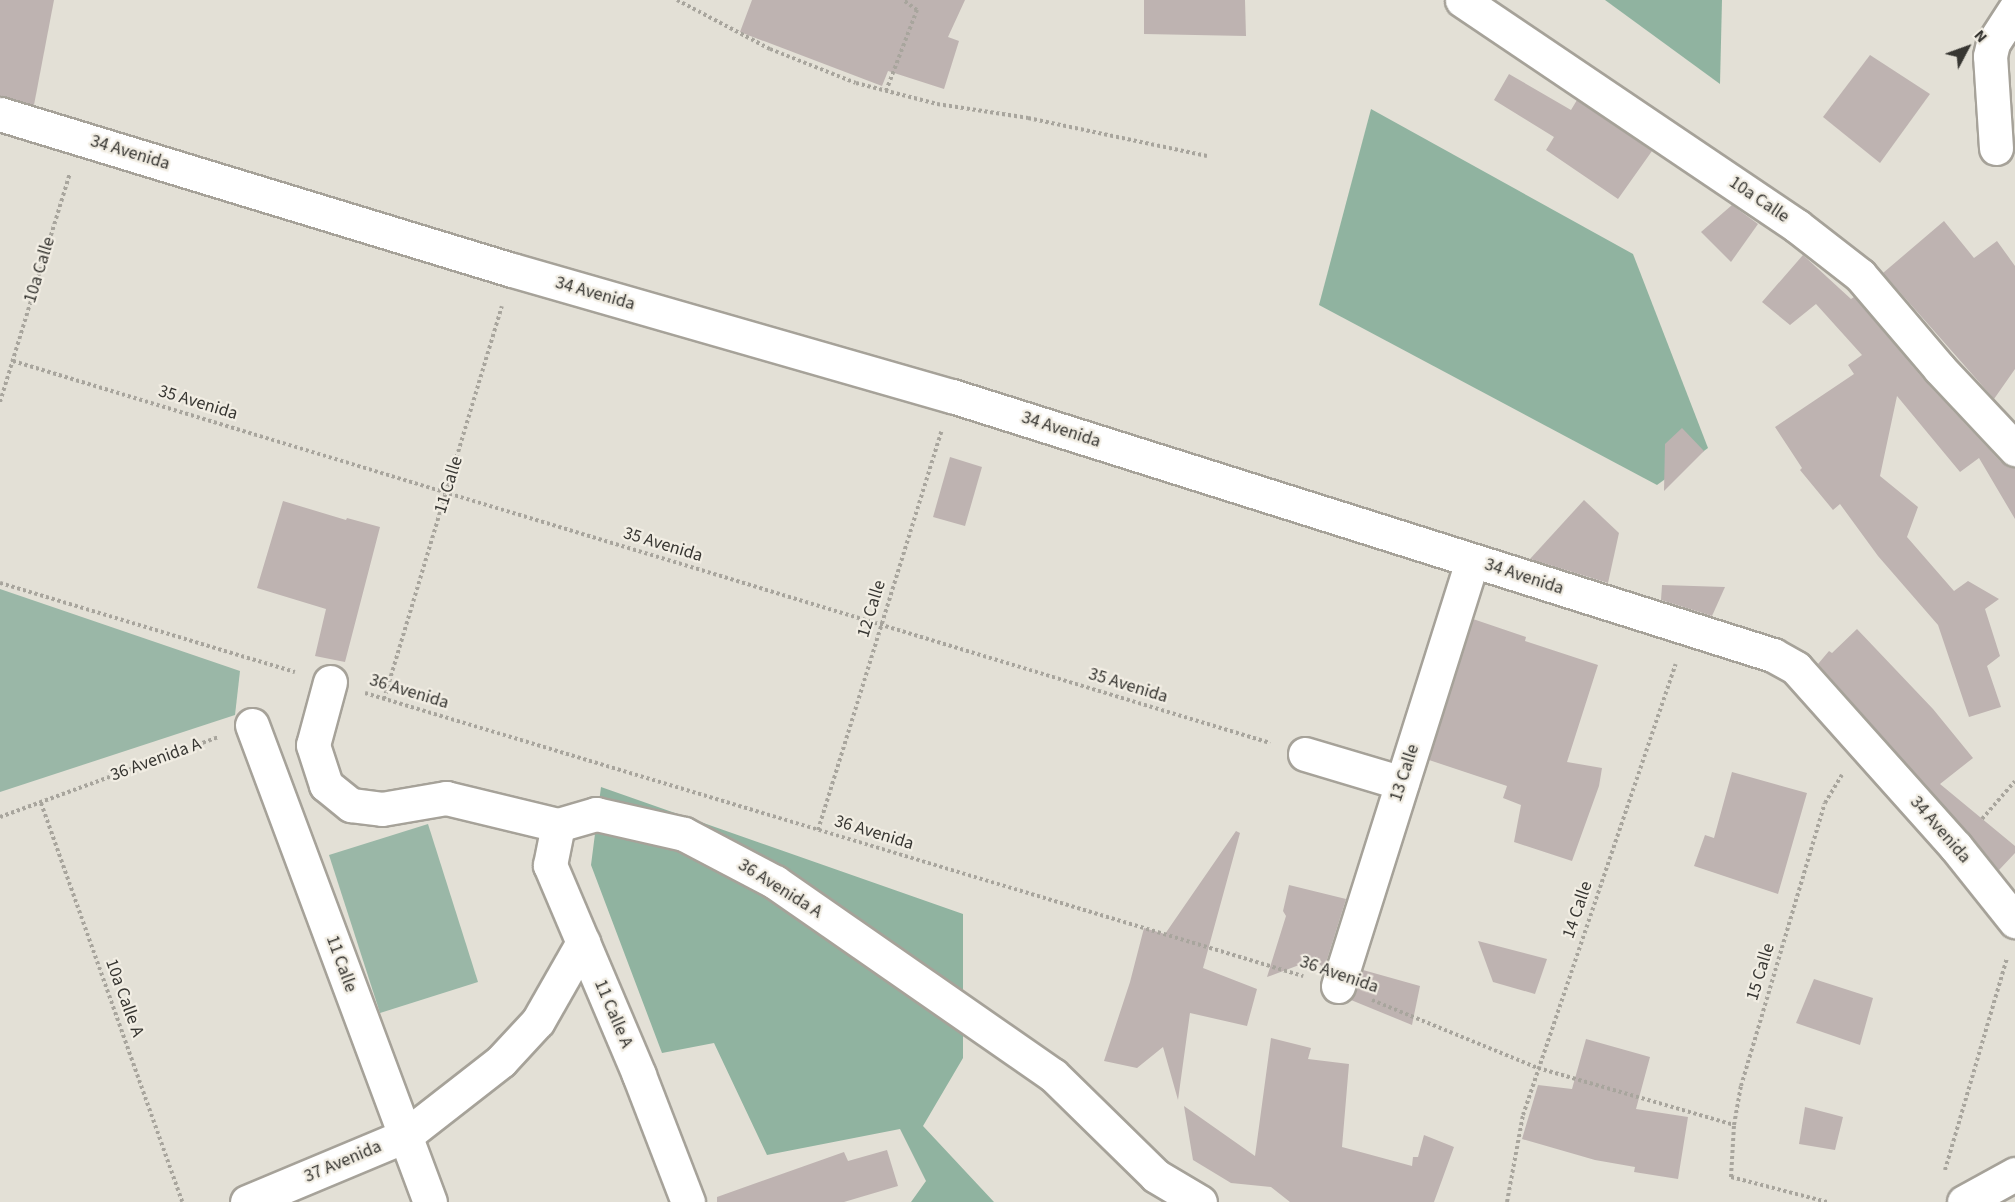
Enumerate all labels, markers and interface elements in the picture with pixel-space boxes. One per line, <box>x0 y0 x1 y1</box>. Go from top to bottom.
north arrow <box>1937 18 1997 78</box>
text: N <box>1969 25 1992 47</box>
street label: 34 Avenida <box>88 131 172 175</box>
street label: 10a Calle <box>1725 172 1793 228</box>
street label: 10a Calle <box>20 234 60 306</box>
street label: 34 Avenida <box>553 272 637 316</box>
street label: 35 Avenida <box>156 381 240 425</box>
street label: 34 Avenida <box>1019 407 1103 453</box>
street label: 11 Calle <box>430 454 468 516</box>
street label: 35 Avenida <box>621 523 705 567</box>
street label: 34 Avenida <box>1482 554 1566 600</box>
street label: 12 Calle <box>853 578 891 640</box>
street label: 35 Avenida <box>1086 664 1170 708</box>
street label: 36 Avenida <box>367 670 451 714</box>
street label: 36 Avenida A <box>108 734 204 786</box>
street label: 13 Calle <box>1386 742 1424 804</box>
street label: 34 Avenida <box>1905 792 1975 868</box>
street label: 36 Avenida <box>832 811 916 855</box>
street label: 36 Avenida A <box>734 855 826 923</box>
street label: 14 Calle <box>1558 879 1598 941</box>
street label: 11 Calle <box>321 933 361 995</box>
street label: 15 Calle <box>1742 941 1780 1003</box>
street label: 36 Avenida <box>1297 951 1381 999</box>
street label: 10a Calle A <box>100 956 148 1040</box>
street label: 11 Calle A <box>589 976 637 1052</box>
street label: 37 Avenida <box>301 1136 385 1188</box>

